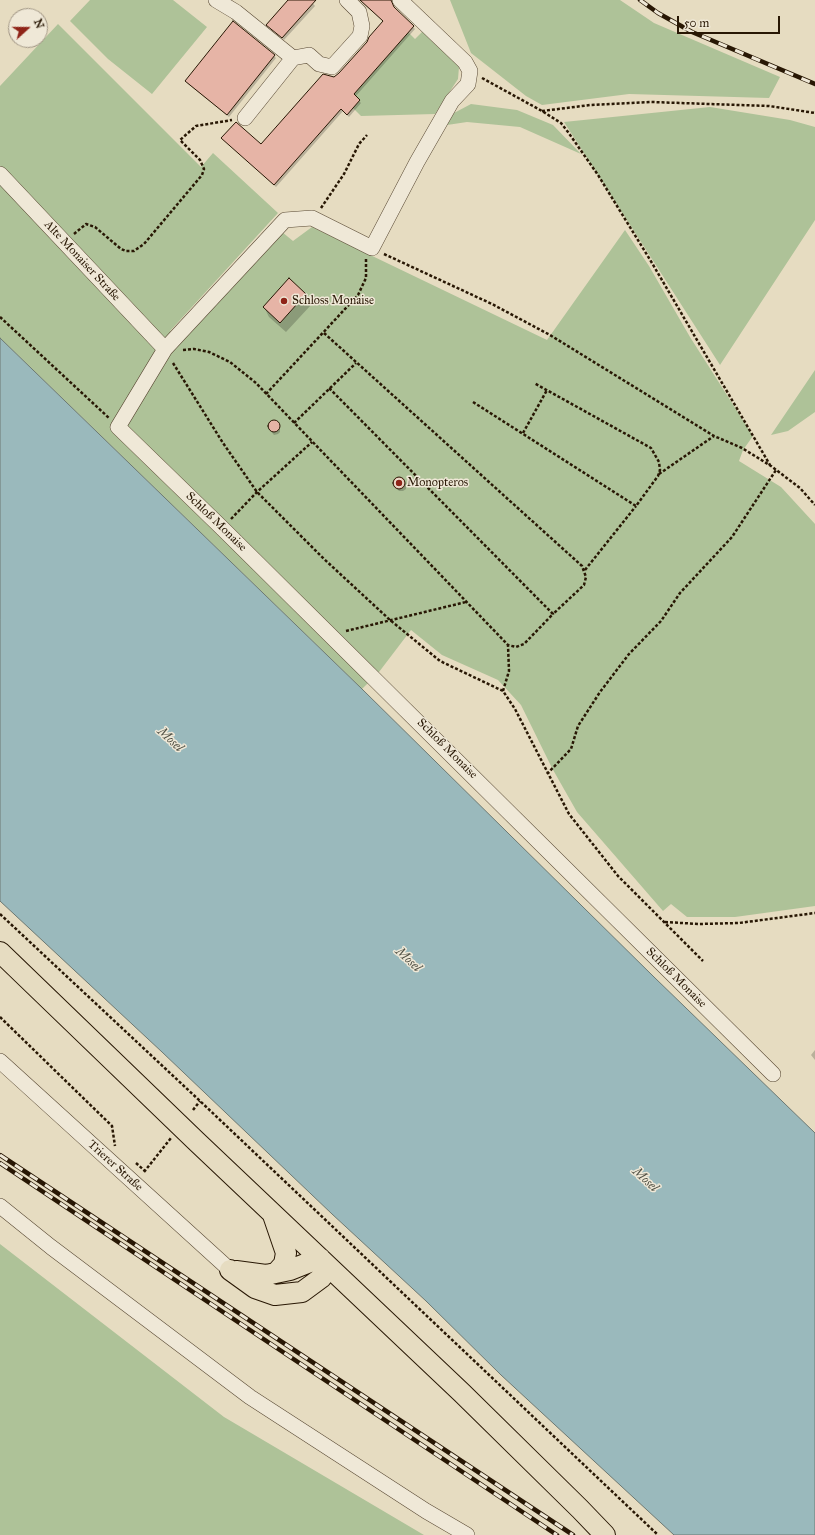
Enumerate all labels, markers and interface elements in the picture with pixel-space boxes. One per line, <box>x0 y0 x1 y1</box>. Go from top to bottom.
north arrow <box>8 8 48 48</box>
scale bar <box>679 8 782 34</box>
text: 50 m <box>684 16 709 30</box>
text: N <box>31 17 46 31</box>
street label: Alte Monaiser Straße <box>41 218 123 304</box>
place label: Schloss Monaise <box>292 294 374 308</box>
marker: Schloss Monaise <box>279 296 289 306</box>
place label: Monopteros <box>407 476 468 490</box>
marker: Monopteros <box>394 478 404 488</box>
street label: Schloß Monaise <box>182 489 250 555</box>
street label: Schloß Monaise <box>414 716 480 782</box>
water label: Mosel <box>154 724 186 756</box>
water label: Mosel <box>392 944 424 976</box>
street label: Schloß Monaise <box>643 945 709 1011</box>
street label: Trierer Straße <box>85 1138 145 1194</box>
water label: Mosel <box>629 1164 661 1196</box>

